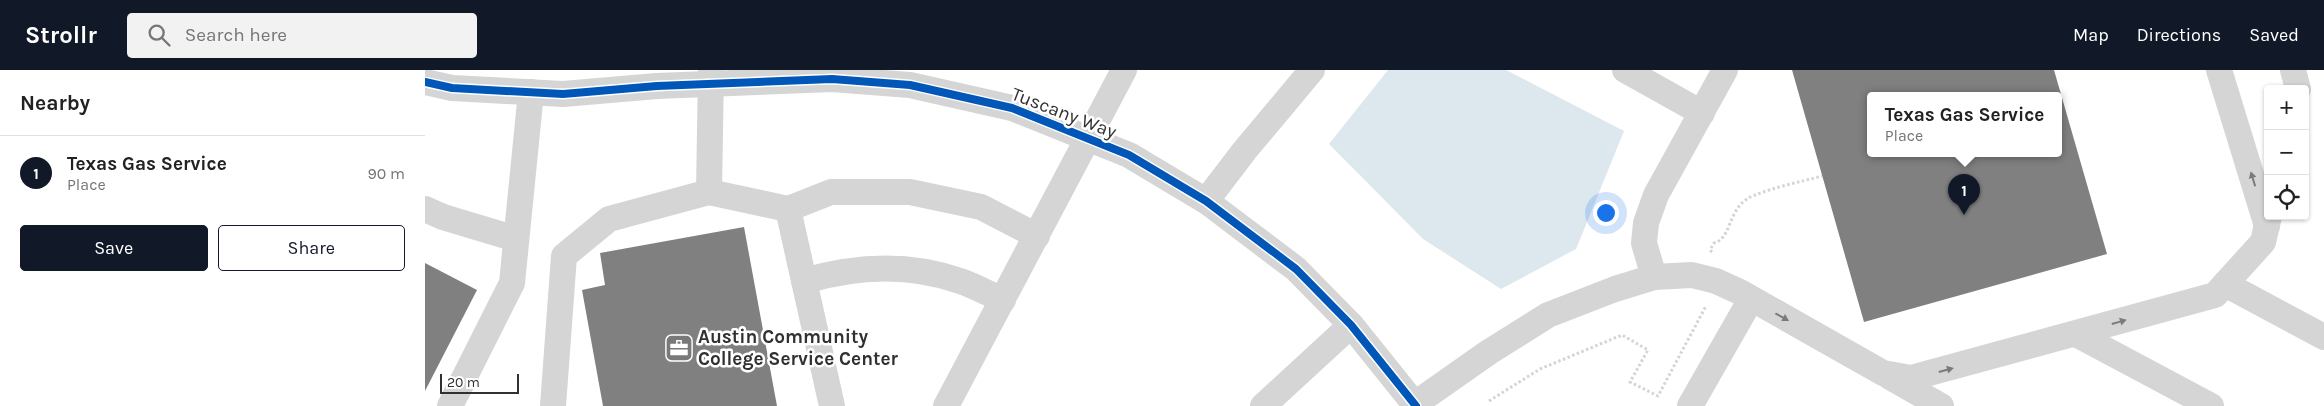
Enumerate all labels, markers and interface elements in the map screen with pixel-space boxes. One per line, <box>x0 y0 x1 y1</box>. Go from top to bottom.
search box <box>127 13 477 58</box>
text: Strollr <box>25 21 97 49</box>
icon: search <box>145 21 173 49</box>
text: Search here <box>185 24 287 46</box>
text: Map <box>2073 24 2109 46</box>
text: Directions <box>2137 24 2221 46</box>
text: Saved <box>2249 24 2299 46</box>
street label: Tuscany Way <box>1008 83 1120 143</box>
map controls <box>2264 85 2309 220</box>
button: + <box>2264 85 2309 130</box>
text: Nearby <box>20 91 90 115</box>
popup <box>1867 92 2062 157</box>
text: Texas Gas Service <box>1885 104 2044 126</box>
text: Place <box>1885 126 1923 145</box>
button: − <box>2264 130 2309 175</box>
text: Texas Gas Service <box>67 153 227 175</box>
text: 1 <box>33 164 39 183</box>
text: 90 m <box>367 164 405 183</box>
one-way arrow <box>2248 172 2256 187</box>
pin: 1 <box>1948 174 1980 215</box>
text: Place <box>67 175 106 194</box>
button: locate <box>2264 175 2309 220</box>
your location <box>1593 200 1619 226</box>
button: Save <box>20 225 208 271</box>
button: Share <box>218 225 405 271</box>
one-way arrow <box>1775 313 1788 322</box>
one-way arrow <box>2112 317 2127 325</box>
place label: Austin Community College Service Center <box>698 326 899 370</box>
office icon: Austin Community College Service Center <box>664 333 694 363</box>
one-way arrow <box>1938 365 1953 373</box>
scale bar <box>440 371 519 394</box>
text: 20 m <box>447 374 480 391</box>

